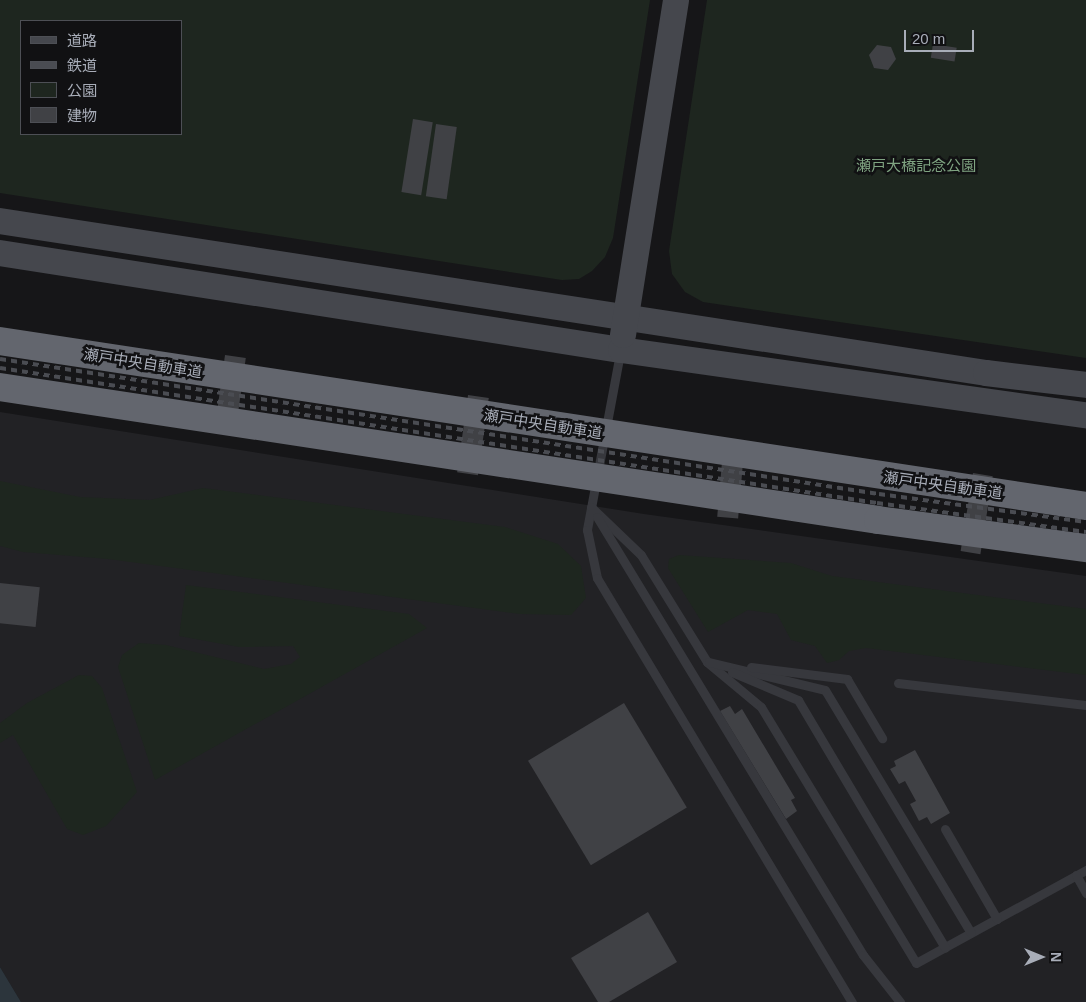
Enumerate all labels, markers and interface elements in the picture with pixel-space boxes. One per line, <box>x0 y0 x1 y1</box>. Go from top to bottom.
legend <box>20 20 182 135</box>
scale bar <box>906 20 976 52</box>
text: 20 m <box>912 30 945 47</box>
text: 道路 <box>67 32 97 49</box>
text: 鉄道 <box>67 57 97 74</box>
text: 公園 <box>67 82 97 99</box>
text: 建物 <box>67 107 97 124</box>
park label: 瀬戸大橋記念公園 <box>856 157 976 175</box>
street label: 瀬戸中央自動車道 <box>82 345 204 381</box>
street label: 瀬戸中央自動車道 <box>482 406 604 442</box>
street label: 瀬戸中央自動車道 <box>882 468 1004 502</box>
north arrow <box>1016 932 1066 982</box>
text: N <box>1048 952 1064 962</box>

